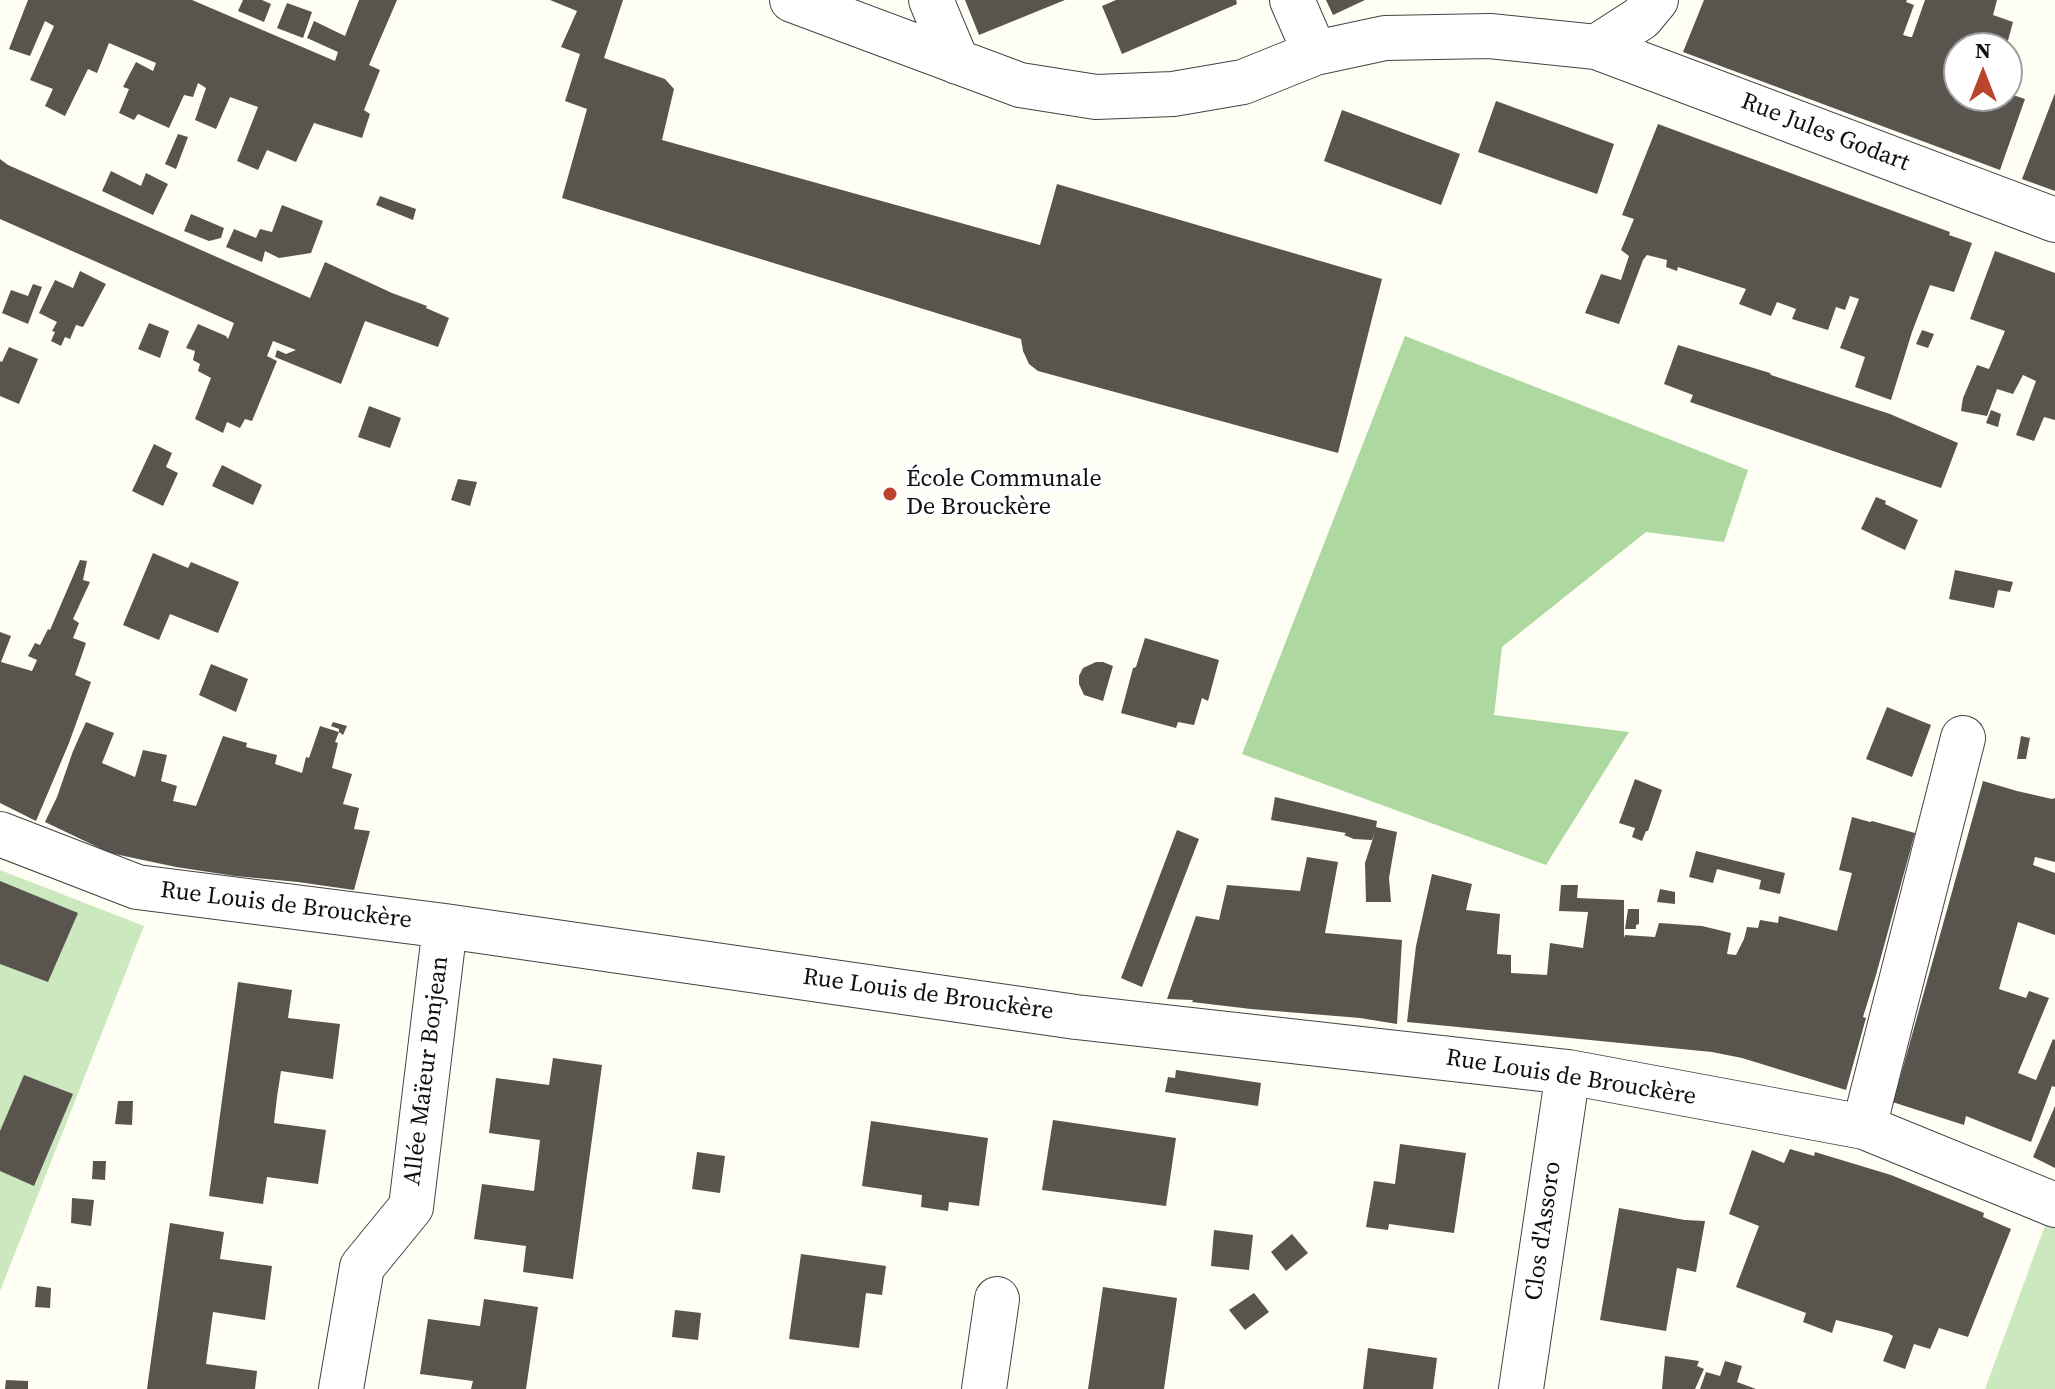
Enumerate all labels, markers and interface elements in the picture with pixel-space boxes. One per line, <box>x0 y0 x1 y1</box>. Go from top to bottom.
north arrow <box>1943 32 2023 112</box>
text: N <box>1975 35 1991 65</box>
street label: Rue Jules Godart <box>1737 88 1913 178</box>
place label: École Communale De Brouckère <box>906 466 1102 522</box>
marker: École Communale De Brouckère <box>881 485 899 503</box>
street label: Rue Louis de Brouckère <box>159 876 413 936</box>
street label: Allée Maïeur Bonjean <box>399 955 455 1187</box>
street label: Rue Louis de Brouckère <box>801 963 1055 1027</box>
street label: Rue Louis de Brouckère <box>1444 1044 1698 1112</box>
street label: Clos d'Assoro <box>1520 1160 1568 1302</box>

